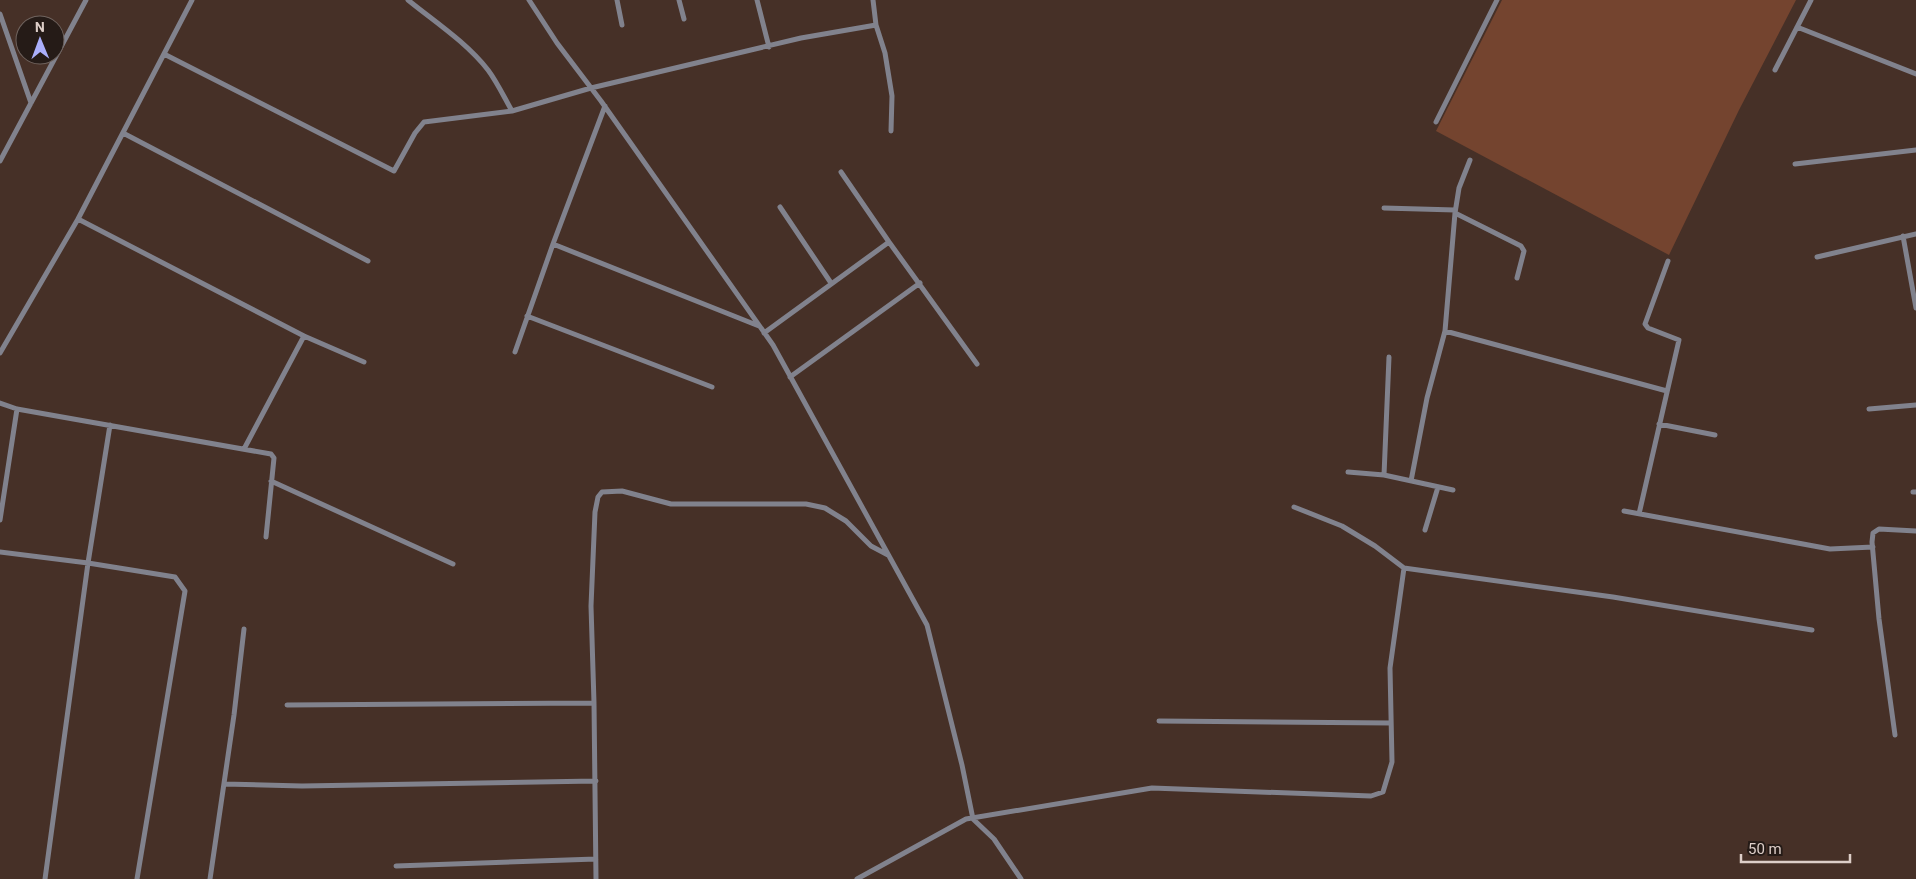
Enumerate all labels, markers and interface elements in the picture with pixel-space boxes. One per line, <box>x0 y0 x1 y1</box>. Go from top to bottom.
north arrow <box>15 15 65 65</box>
text: N <box>35 19 45 35</box>
scale bar <box>1741 832 1850 864</box>
text: 50 m <box>1748 840 1782 858</box>

